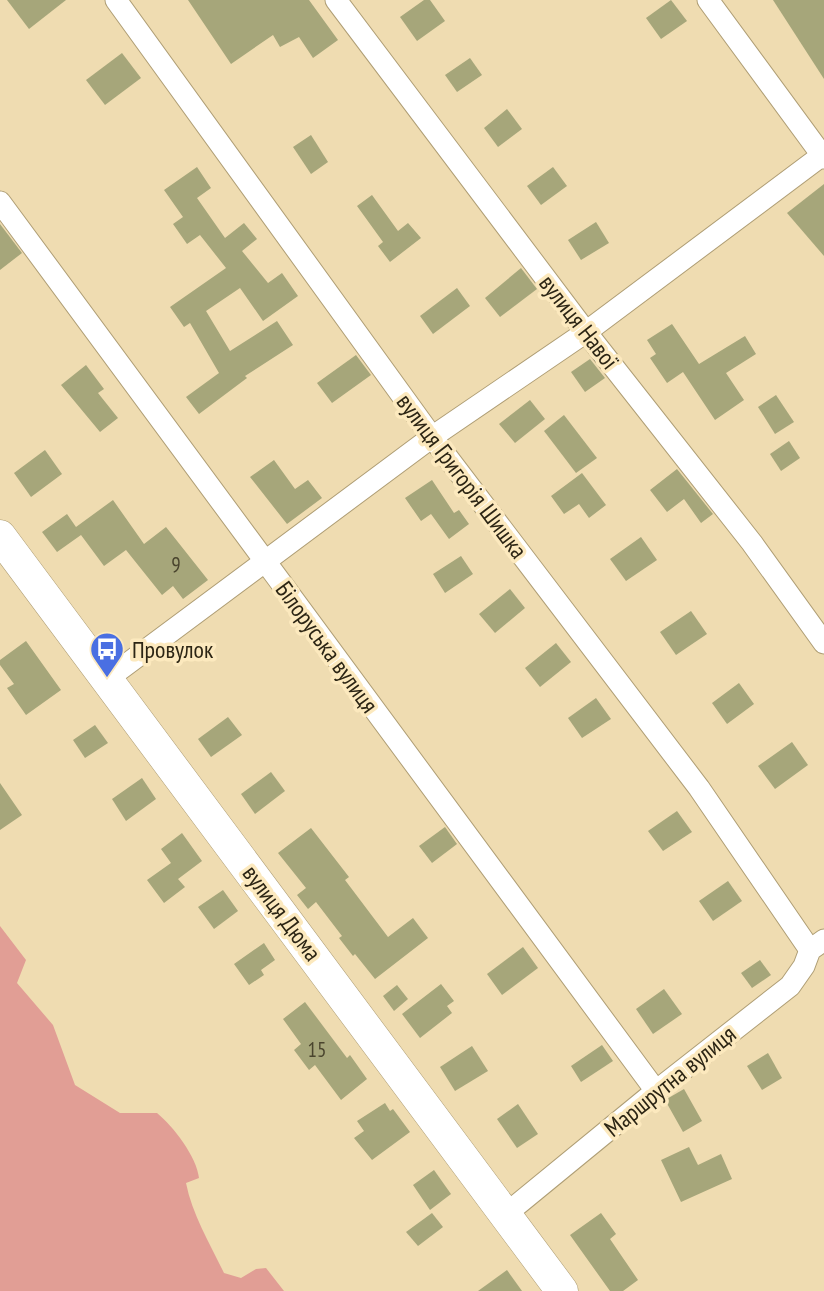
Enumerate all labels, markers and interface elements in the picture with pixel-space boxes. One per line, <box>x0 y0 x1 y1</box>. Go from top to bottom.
street label: вулиця Навої <box>532 268 626 376</box>
street label: вулиця Григорія Шишка <box>390 387 534 565</box>
house number: 9 <box>171 551 181 578</box>
street label: Білоруська вулиця <box>269 575 385 719</box>
bus stop icon: Провулок <box>88 630 126 679</box>
place label: Провулок <box>132 634 214 665</box>
street label: вулиця Дюма <box>236 859 328 967</box>
street label: Маршрутна вулиця <box>598 1019 742 1143</box>
house number: 15 <box>308 1036 326 1063</box>

